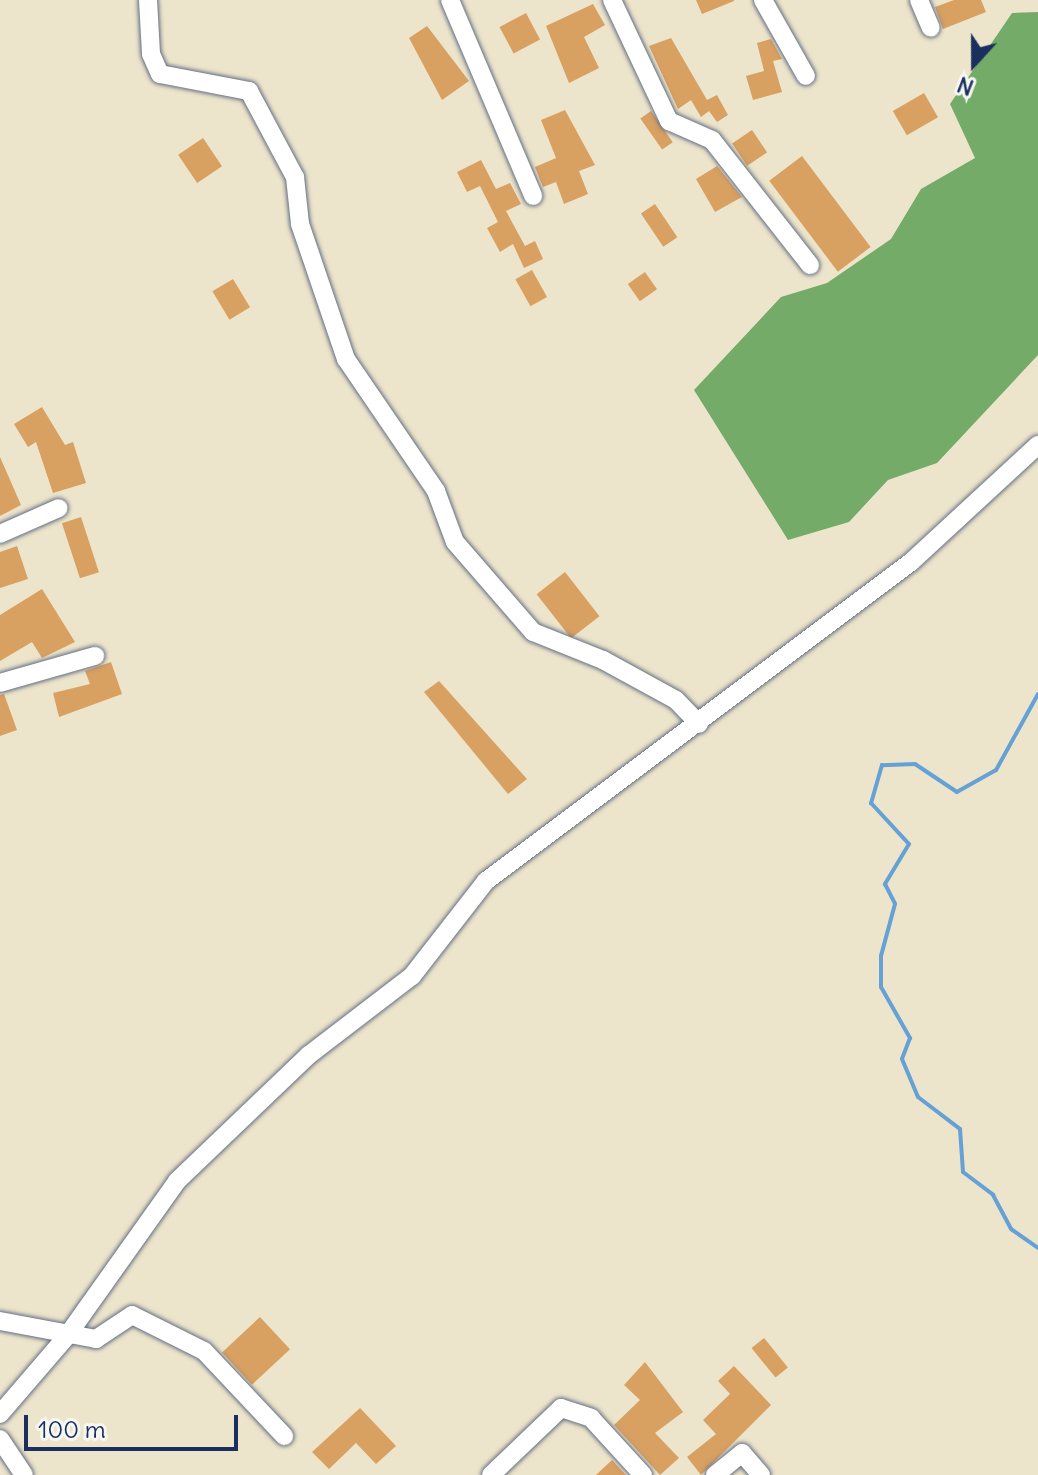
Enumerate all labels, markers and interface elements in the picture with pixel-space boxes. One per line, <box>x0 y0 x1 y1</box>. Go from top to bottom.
north arrow <box>934 24 1014 104</box>
text: N <box>953 71 978 102</box>
scale bar <box>28 1399 242 1449</box>
text: 100 m <box>38 1414 106 1444</box>

